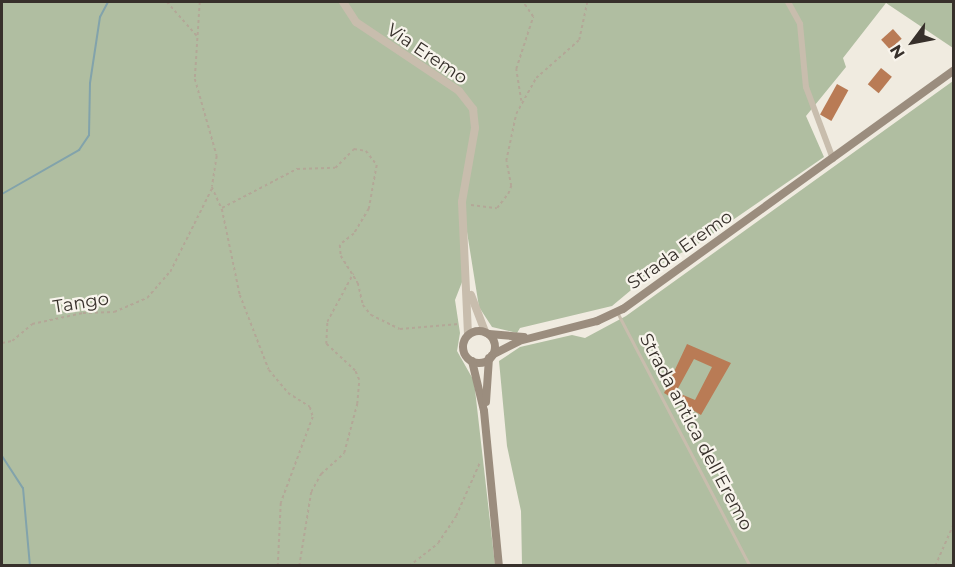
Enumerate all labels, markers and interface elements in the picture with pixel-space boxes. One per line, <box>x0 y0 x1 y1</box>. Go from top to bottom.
north arrow <box>883 12 943 72</box>
street label: Via Eremo <box>383 19 471 89</box>
text: N <box>886 41 909 62</box>
street label: Strada Eremo <box>623 206 737 294</box>
street label: Tango <box>52 288 110 318</box>
street label: Strada antica dell'Eremo <box>635 330 757 534</box>

